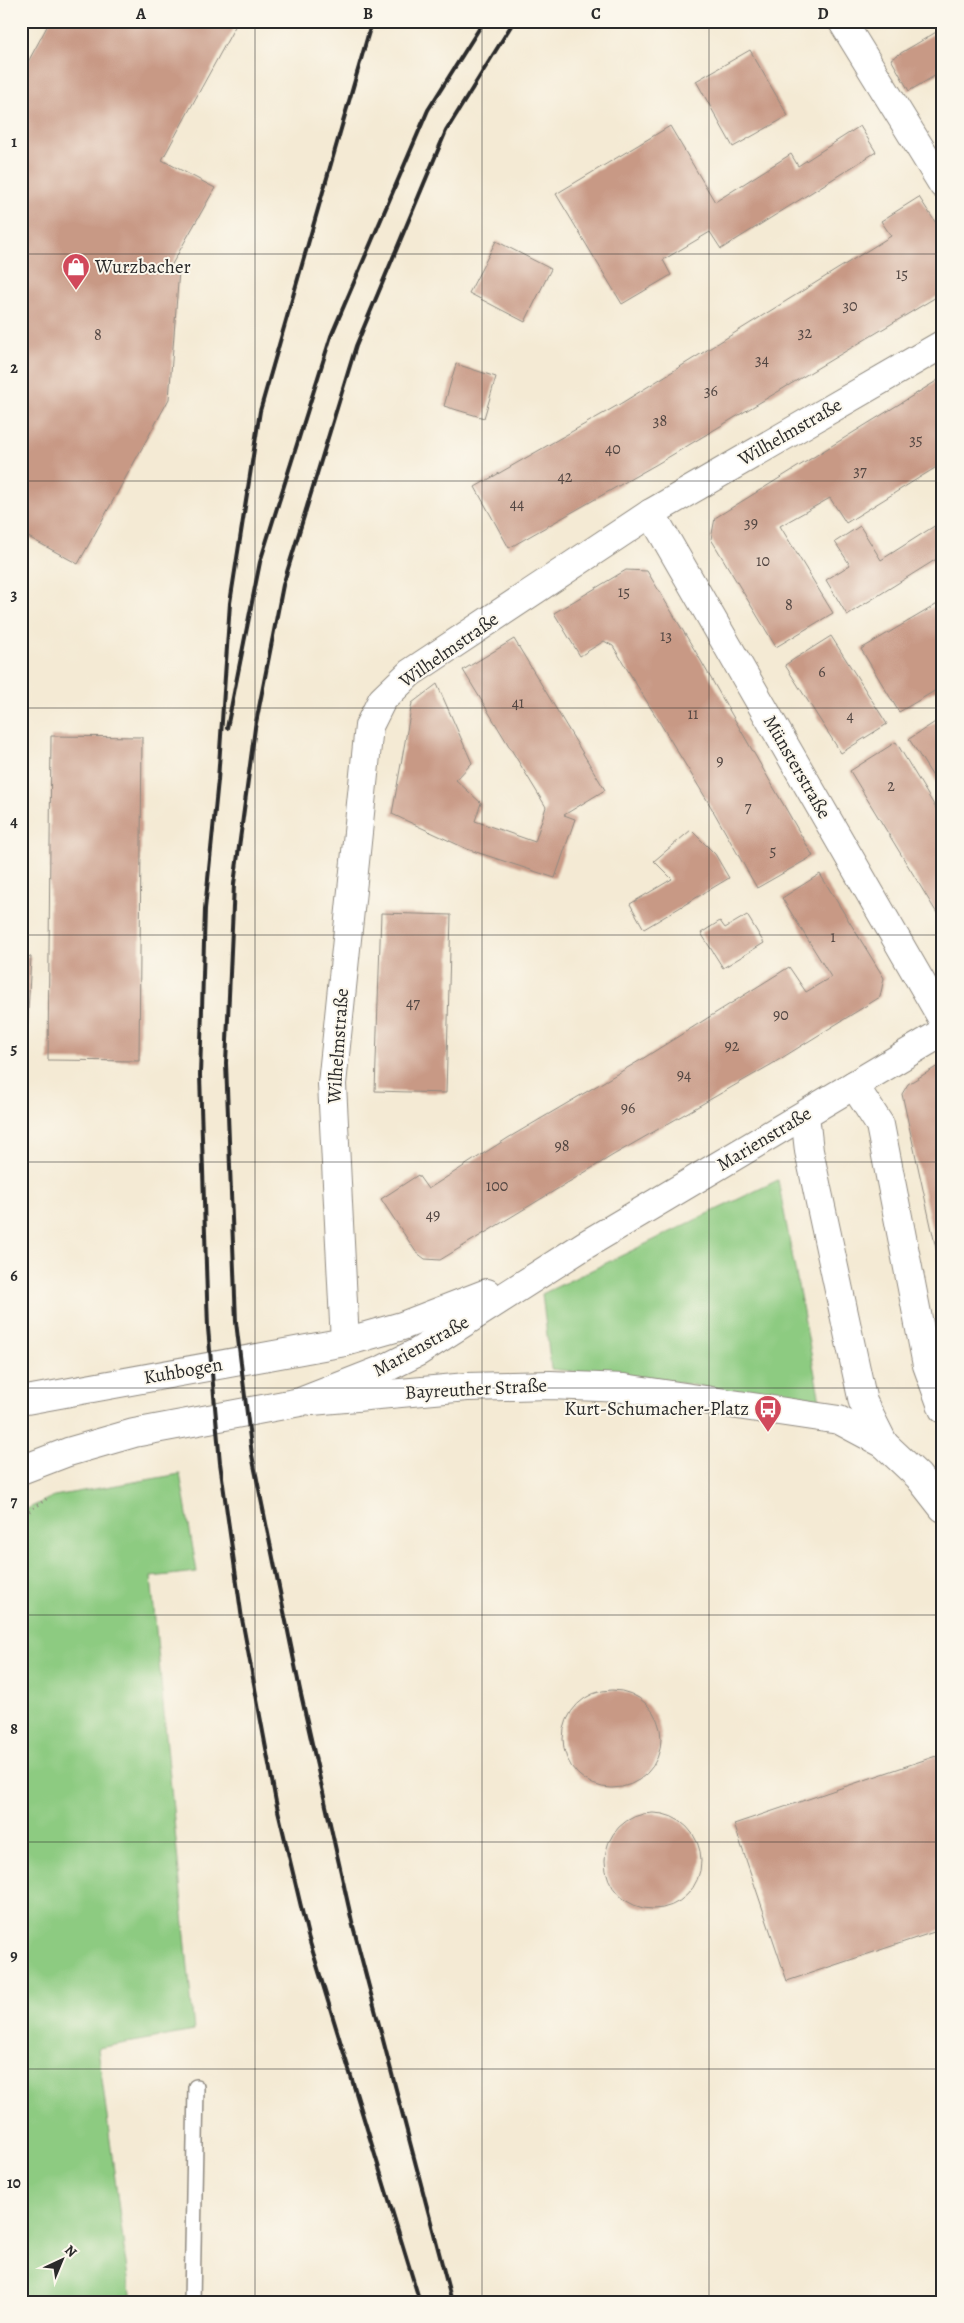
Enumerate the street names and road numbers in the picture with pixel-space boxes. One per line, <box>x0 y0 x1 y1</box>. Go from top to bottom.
street label: Wilhelmstraße <box>733 392 847 473</box>
street label: Wilhelmstraße <box>393 606 504 694</box>
street label: Münsterstraße <box>757 710 837 824</box>
street label: Wilhelmstraße <box>321 987 355 1106</box>
street label: Marienstraße <box>712 1101 816 1177</box>
street label: Marienstraße <box>368 1309 474 1383</box>
street label: Kuhbogen <box>142 1351 224 1391</box>
street label: Bayreuther Straße <box>404 1372 548 1406</box>

